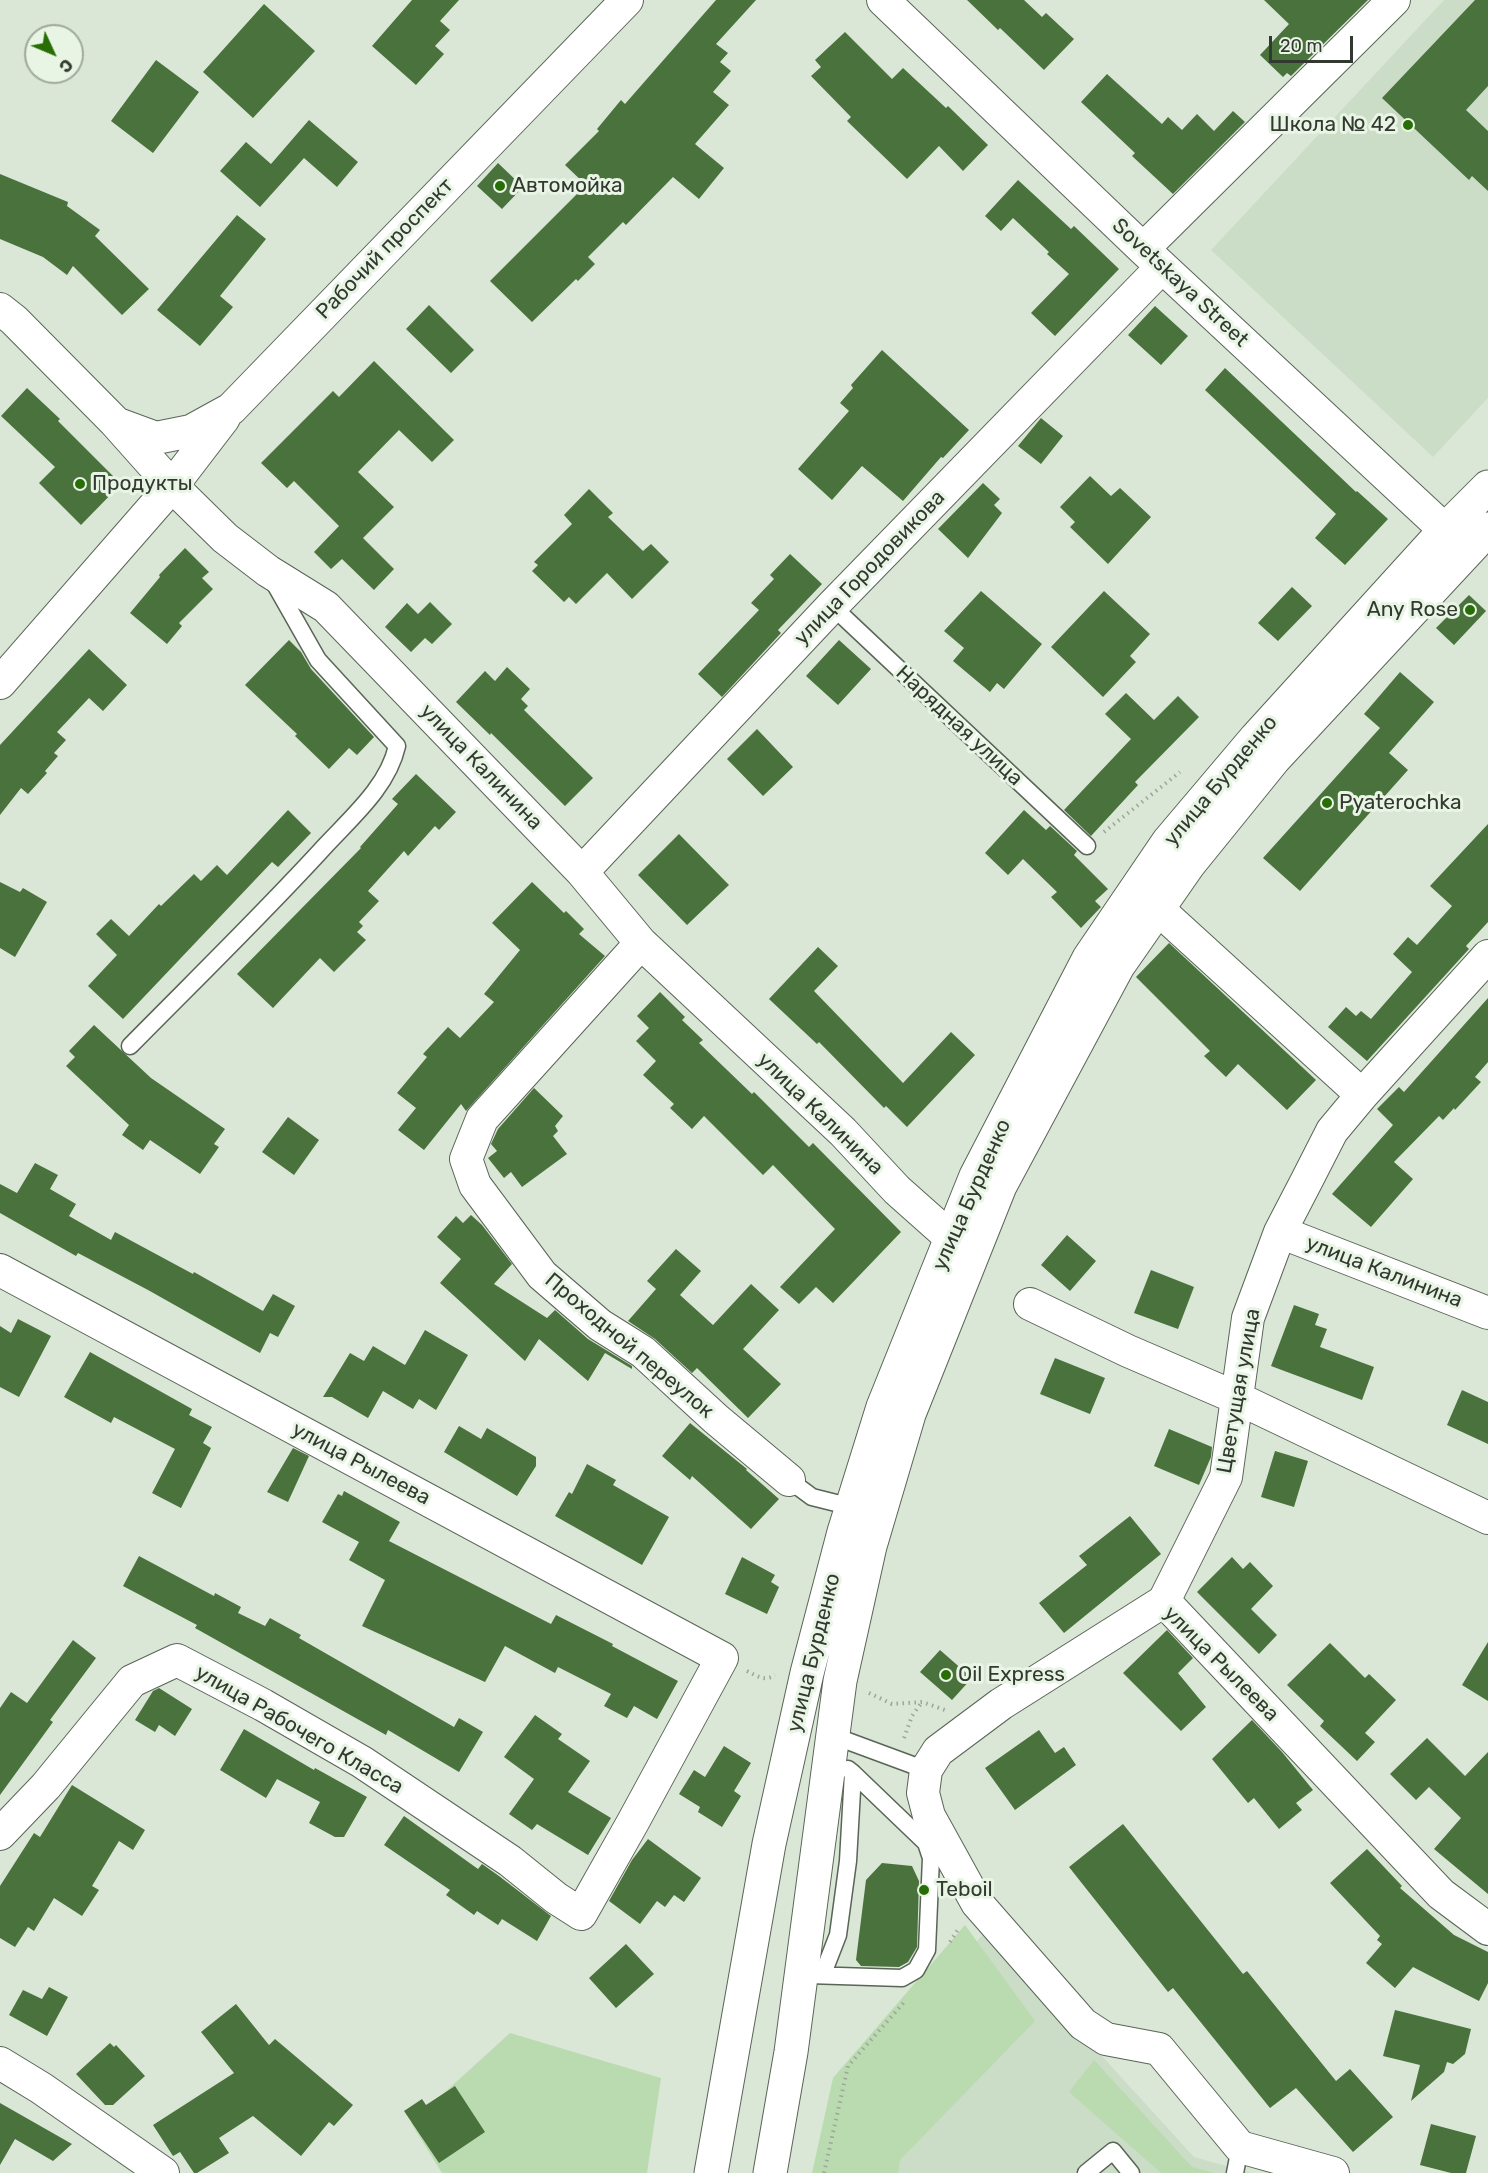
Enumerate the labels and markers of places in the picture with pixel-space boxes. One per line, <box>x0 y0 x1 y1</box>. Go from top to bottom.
place label: Школа № 42 <box>1270 112 1396 138</box>
marker: Школа № 42 <box>1401 118 1415 132</box>
place label: Автомойка <box>512 173 623 199</box>
marker: Автомойка <box>493 179 507 193</box>
place label: Продукты <box>92 471 193 497</box>
marker: Продукты <box>73 477 87 491</box>
place label: Any Rose <box>1367 597 1458 623</box>
marker: Any Rose <box>1463 603 1477 617</box>
place label: Pyaterochka <box>1339 790 1462 816</box>
marker: Pyaterochka <box>1320 796 1334 810</box>
place label: Oil Express <box>958 1662 1065 1688</box>
marker: Oil Express <box>939 1668 953 1682</box>
place label: Teboil <box>936 1877 993 1903</box>
marker: Teboil <box>917 1883 931 1897</box>

